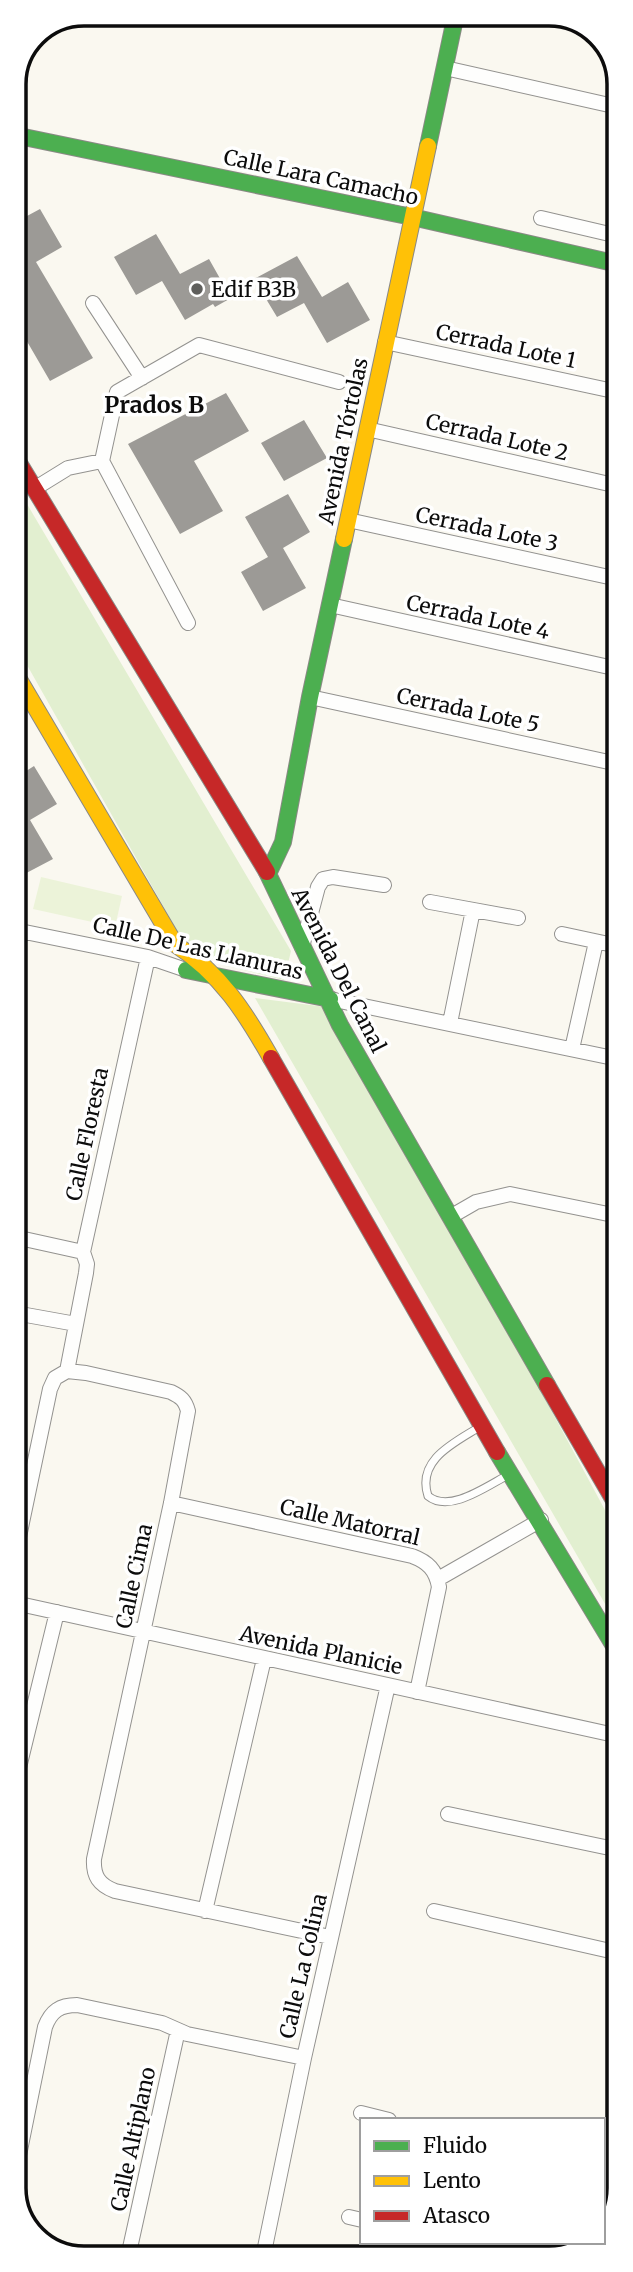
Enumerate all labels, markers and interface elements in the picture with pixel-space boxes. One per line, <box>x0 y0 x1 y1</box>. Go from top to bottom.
street label: Calle Lara Camacho <box>221 143 421 211</box>
place label: Edif B3B <box>211 276 296 303</box>
marker: Edif B3B <box>189 281 205 297</box>
street label: Cerrada Lote 1 <box>434 318 578 374</box>
street label: Avenida Tórtolas <box>312 355 374 528</box>
district label: Prados B <box>104 390 204 419</box>
street label: Cerrada Lote 2 <box>423 407 571 467</box>
street label: Cerrada Lote 3 <box>413 501 561 557</box>
street label: Cerrada Lote 4 <box>404 589 552 645</box>
street label: Cerrada Lote 5 <box>394 682 542 738</box>
street label: Avenida Del Canal <box>285 882 392 1057</box>
street label: Calle De Las Llanuras <box>90 911 306 985</box>
street label: Calle Floresta <box>60 1065 114 1203</box>
street label: Calle Matorral <box>277 1493 423 1551</box>
street label: Calle Cima <box>110 1521 158 1631</box>
street label: Avenida Planicie <box>236 1619 405 1680</box>
street label: Calle La Colina <box>273 1891 333 2041</box>
street label: Calle Altiplano <box>105 2064 161 2214</box>
legend <box>360 2118 605 2244</box>
text: Fluido <box>423 2132 487 2159</box>
text: Lento <box>423 2167 481 2194</box>
text: Atasco <box>422 2202 490 2229</box>

